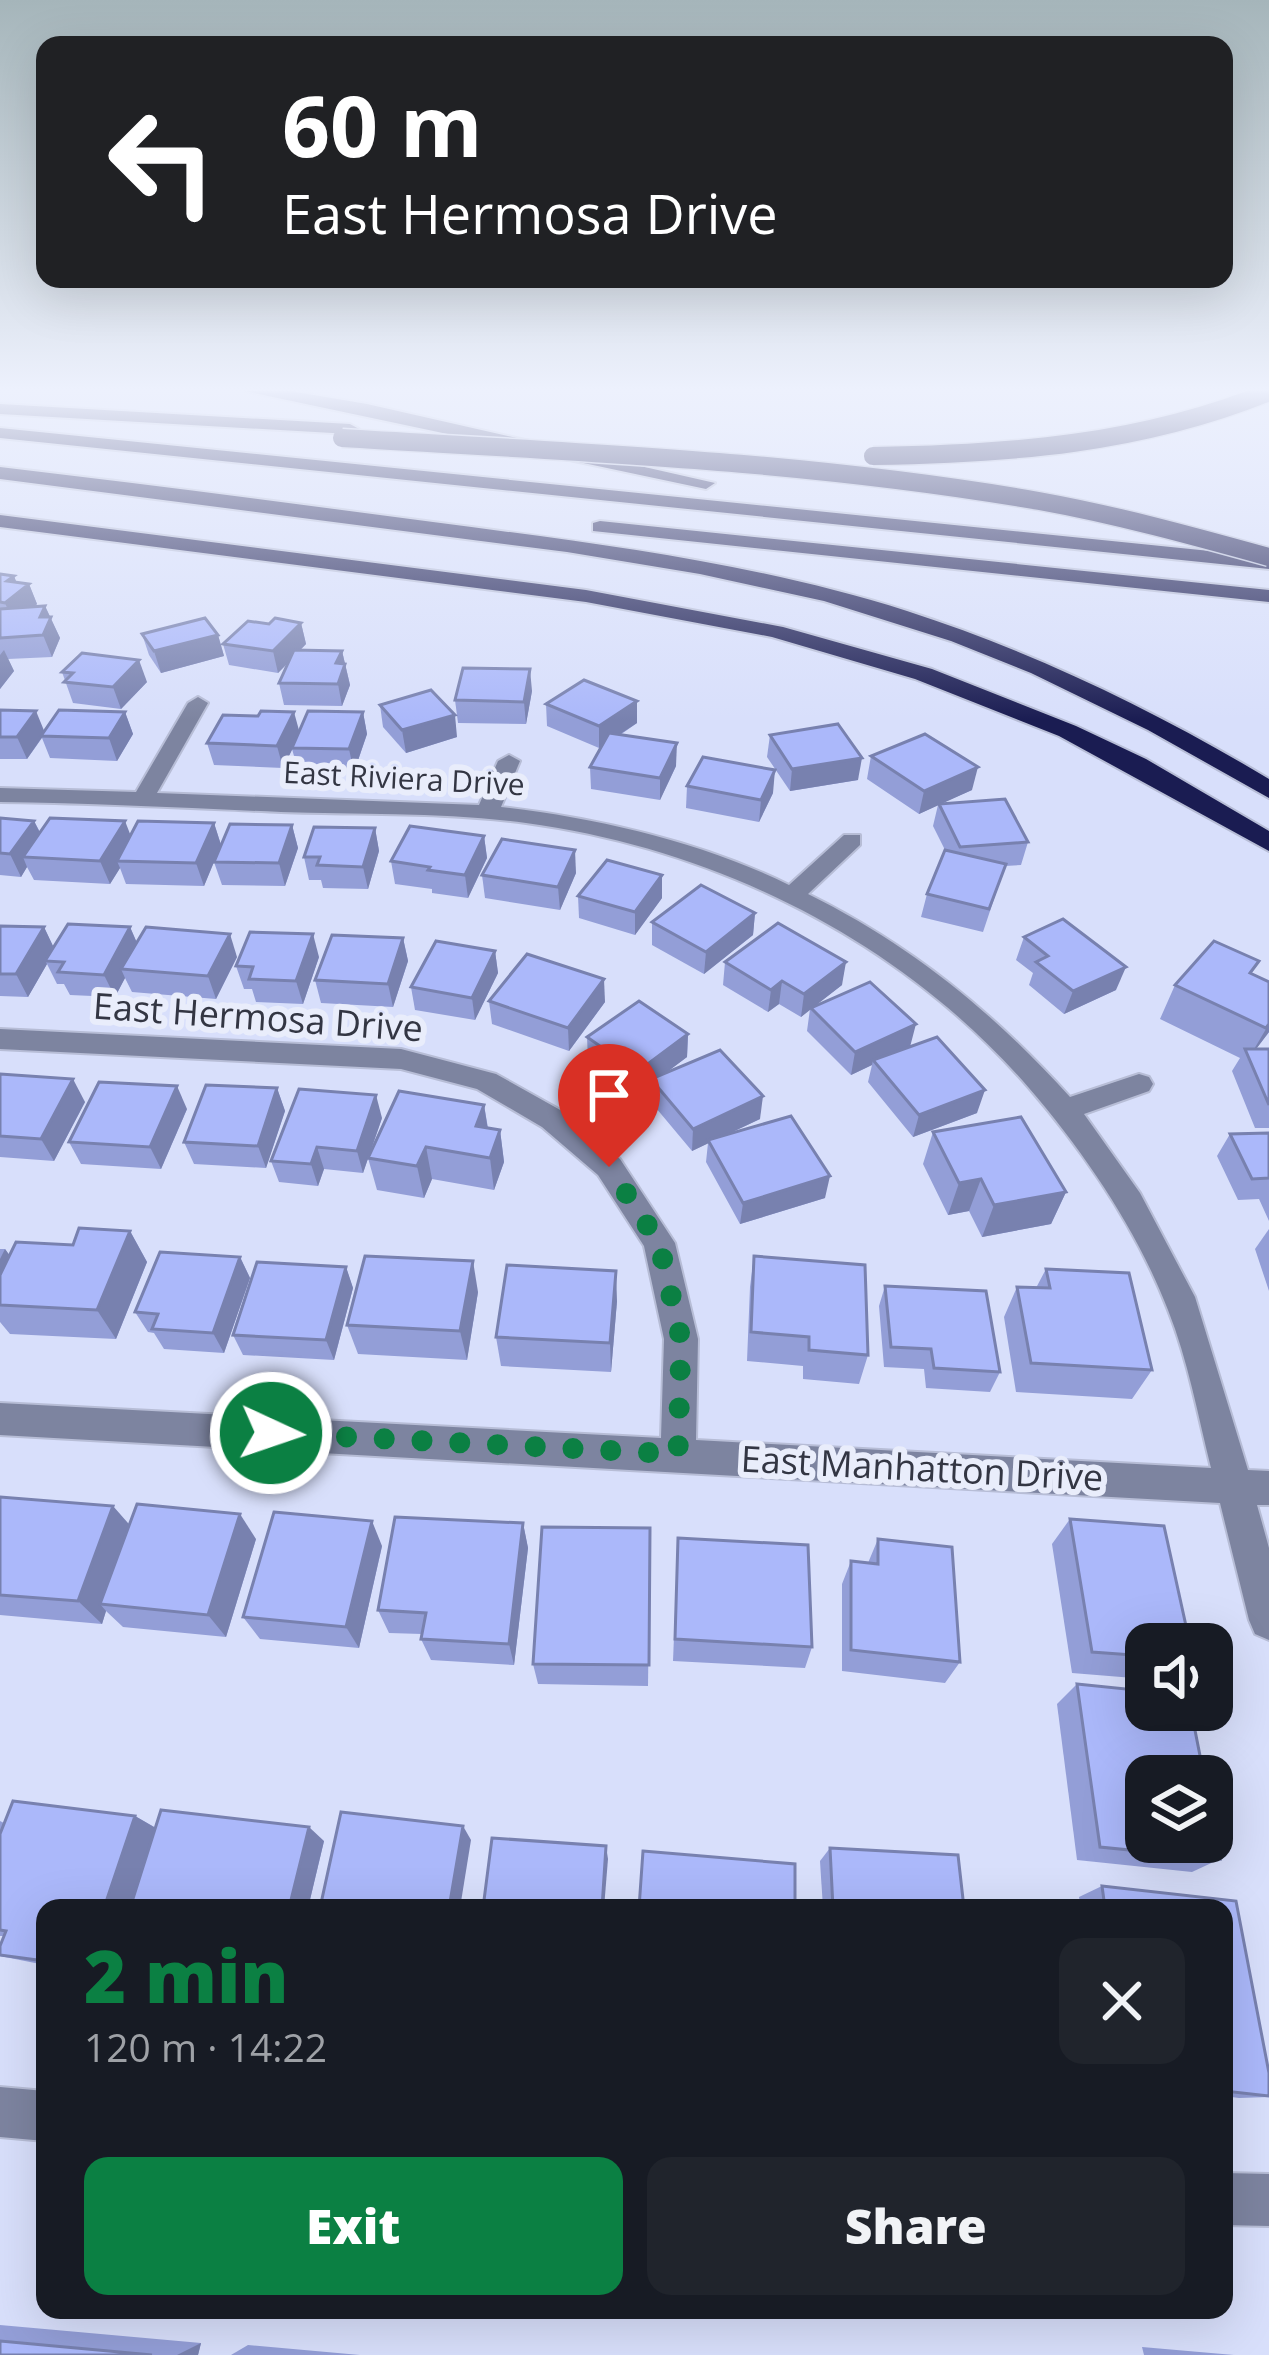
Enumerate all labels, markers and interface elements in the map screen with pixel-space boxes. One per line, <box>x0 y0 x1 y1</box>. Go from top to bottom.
text: 60 m <box>282 67 482 182</box>
icon: left <box>84 84 240 240</box>
text: East Hermosa Drive <box>282 176 778 250</box>
street label: East Riviera Drive <box>282 751 526 804</box>
street label: East Hermosa Drive <box>92 981 425 1052</box>
pin <box>558 1044 660 1167</box>
icon: arrive <box>576 1062 642 1128</box>
position arrow <box>208 1370 334 1496</box>
street label: East Manhatton Drive <box>740 1434 1104 1501</box>
map controls <box>1125 1623 1233 1863</box>
button: sound <box>1125 1623 1233 1731</box>
button: layers <box>1125 1755 1233 1863</box>
text: 2 min <box>84 1926 289 2024</box>
button: close <box>1059 1938 1185 2064</box>
text: 120 m · 14:22 <box>84 2020 327 2073</box>
button: Exit <box>84 2157 623 2295</box>
button: Share <box>647 2157 1185 2295</box>

